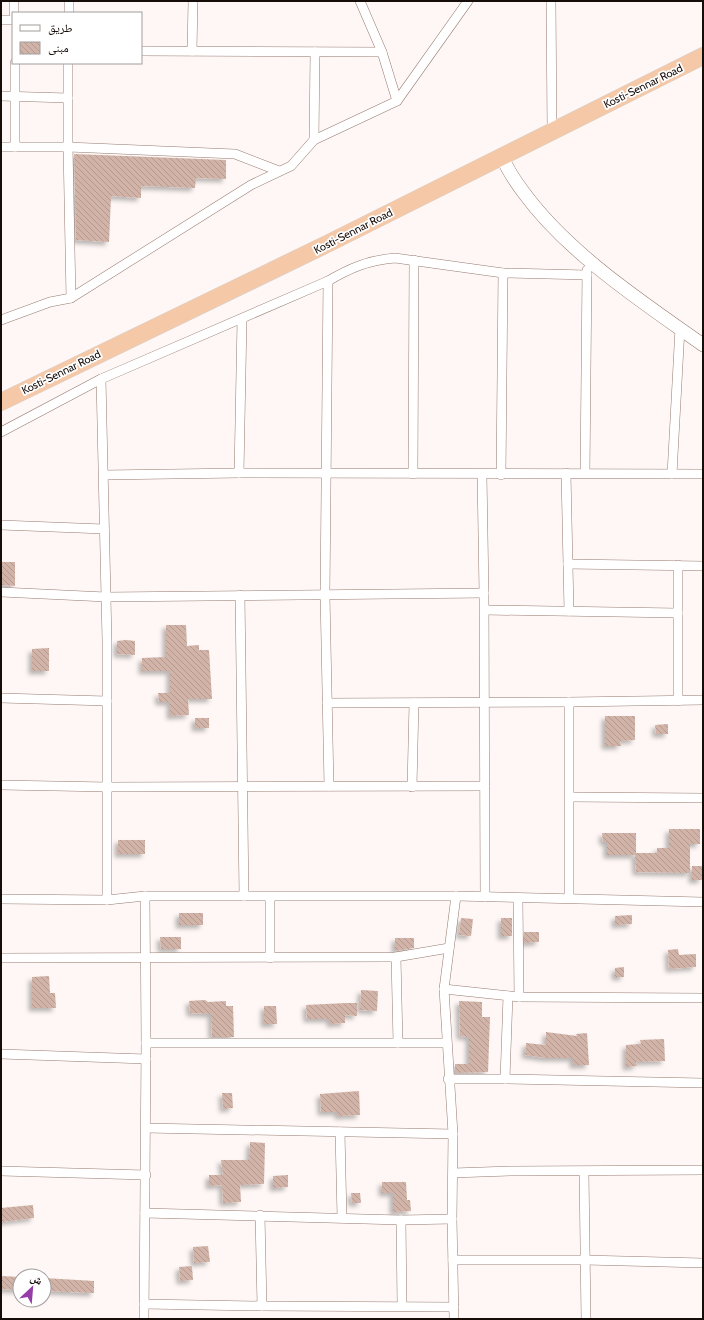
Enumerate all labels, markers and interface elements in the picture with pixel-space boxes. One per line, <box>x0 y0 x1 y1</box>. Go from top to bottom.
legend <box>12 12 142 64</box>
text: طريق <box>48 20 73 35</box>
text: مبنى <box>48 40 69 55</box>
street label: Kosti-Sennar Road <box>601 61 685 111</box>
street label: Kosti-Sennar Road <box>311 205 395 257</box>
street label: Kosti-Sennar Road <box>19 347 103 397</box>
north arrow <box>12 1268 52 1308</box>
text: ش <box>28 1270 45 1289</box>

